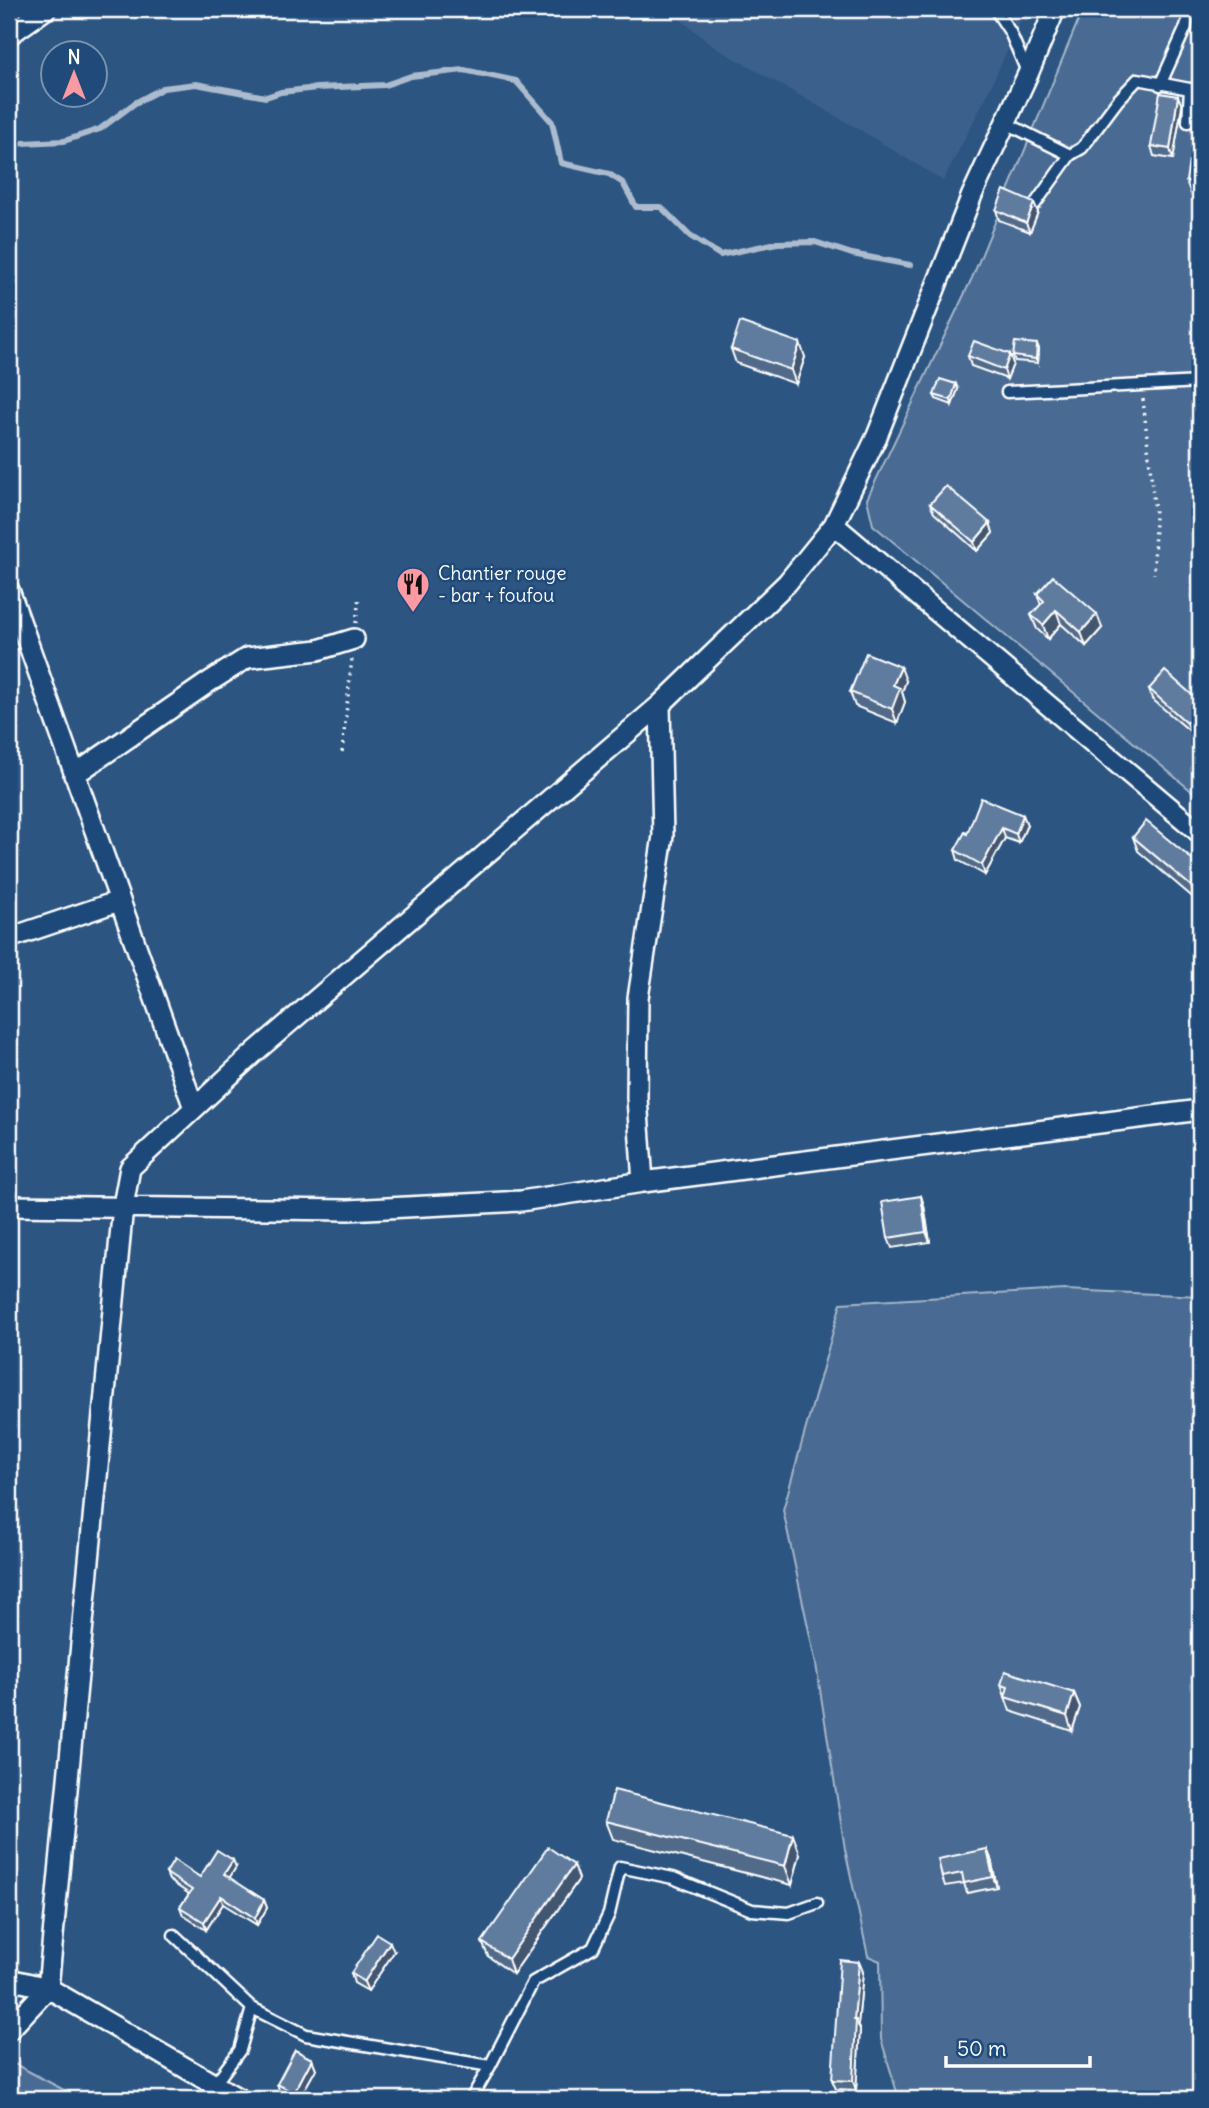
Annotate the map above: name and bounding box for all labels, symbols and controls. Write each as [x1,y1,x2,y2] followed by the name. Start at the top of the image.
[38,38,108,108] north arrow
[67,45,81,69] text: N
[438,561,566,607] place label: Chantier rouge - bar + foufou
[394,565,432,614] restaurant icon: Chantier rouge - bar + foufou
[946,2024,1090,2068] scale bar
[957,2035,1006,2062] text: 50 m

